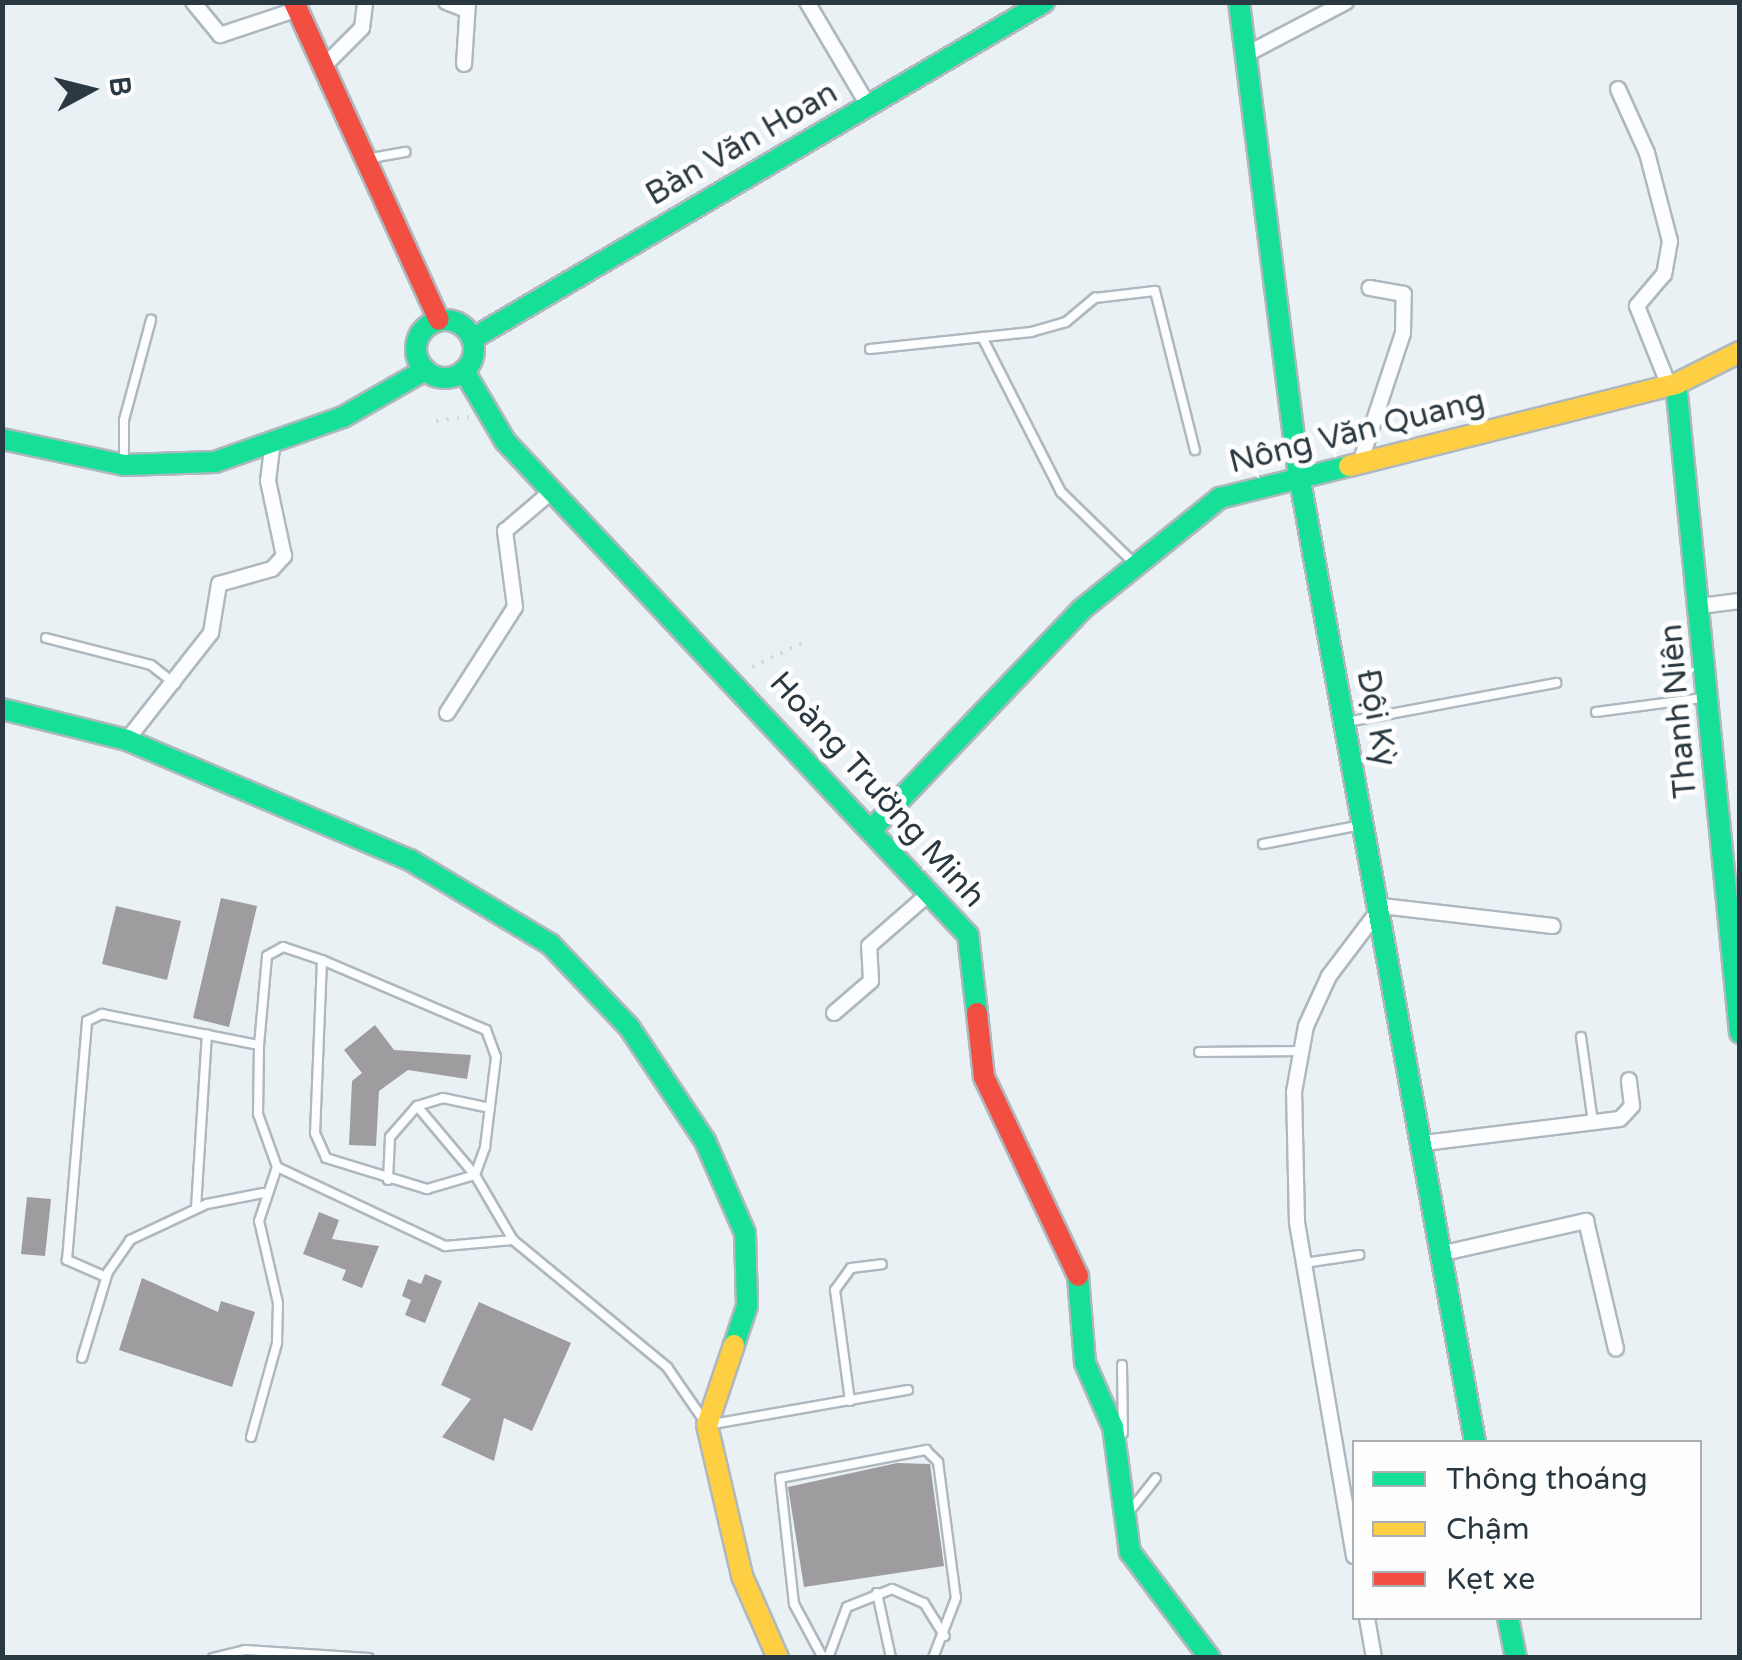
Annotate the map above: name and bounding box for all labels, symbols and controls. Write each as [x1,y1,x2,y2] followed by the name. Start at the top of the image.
[40,40,140,140] north arrow
[639,74,845,214] street label: Bàn Văn Hoan
[102,75,138,98] text: B
[1225,382,1489,482] street label: Nông Văn Quang
[1652,622,1706,800] street label: Thanh Niên
[761,664,993,916] street label: Hoàng Trường Minh
[1348,666,1404,770] street label: Đội Kỳ
[1352,1440,1702,1620] legend
[1446,1461,1648,1498] text: Thông thoáng
[1446,1511,1530,1548] text: Chậm
[1446,1561,1535,1598] text: Kẹt xe

